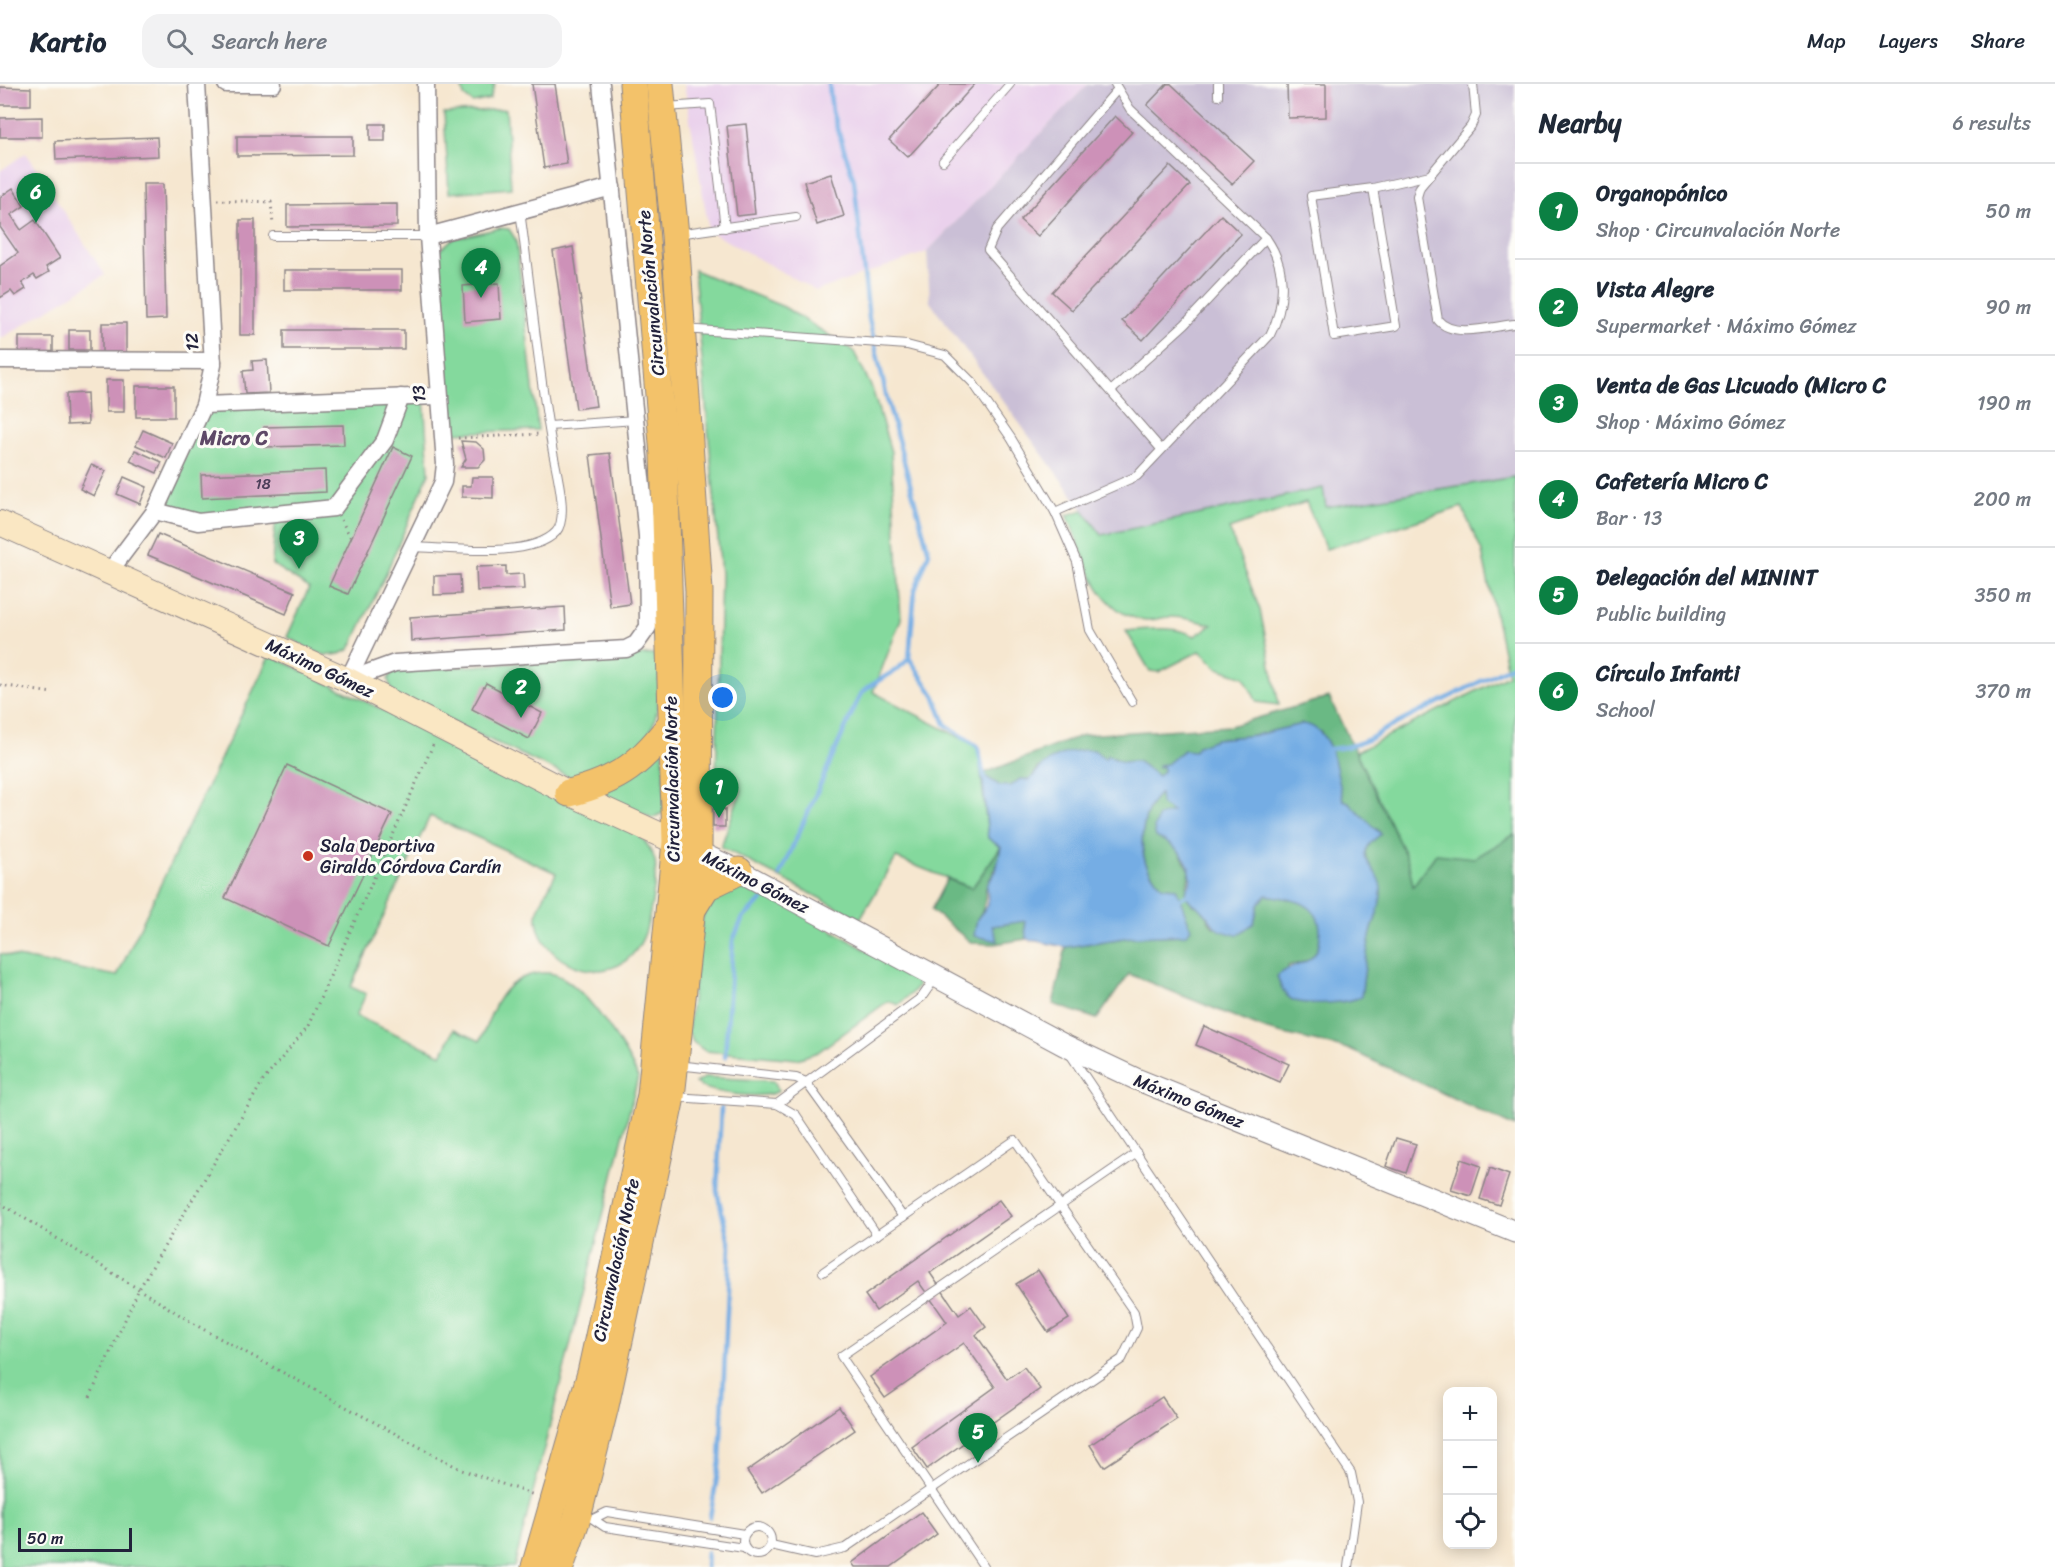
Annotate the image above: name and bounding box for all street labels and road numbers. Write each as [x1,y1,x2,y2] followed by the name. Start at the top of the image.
[628,209,674,377] street label: Circunvalación Norte
[176,332,208,352] street label: 12
[402,384,436,404] street label: 13
[260,629,380,707] street label: Máximo Gómez
[655,696,689,862] street label: Circunvalación Norte
[697,841,816,923] street label: Máximo Gómez
[1129,1064,1250,1138] street label: Máximo Gómez
[583,1175,649,1345] street label: Circunvalación Norte

